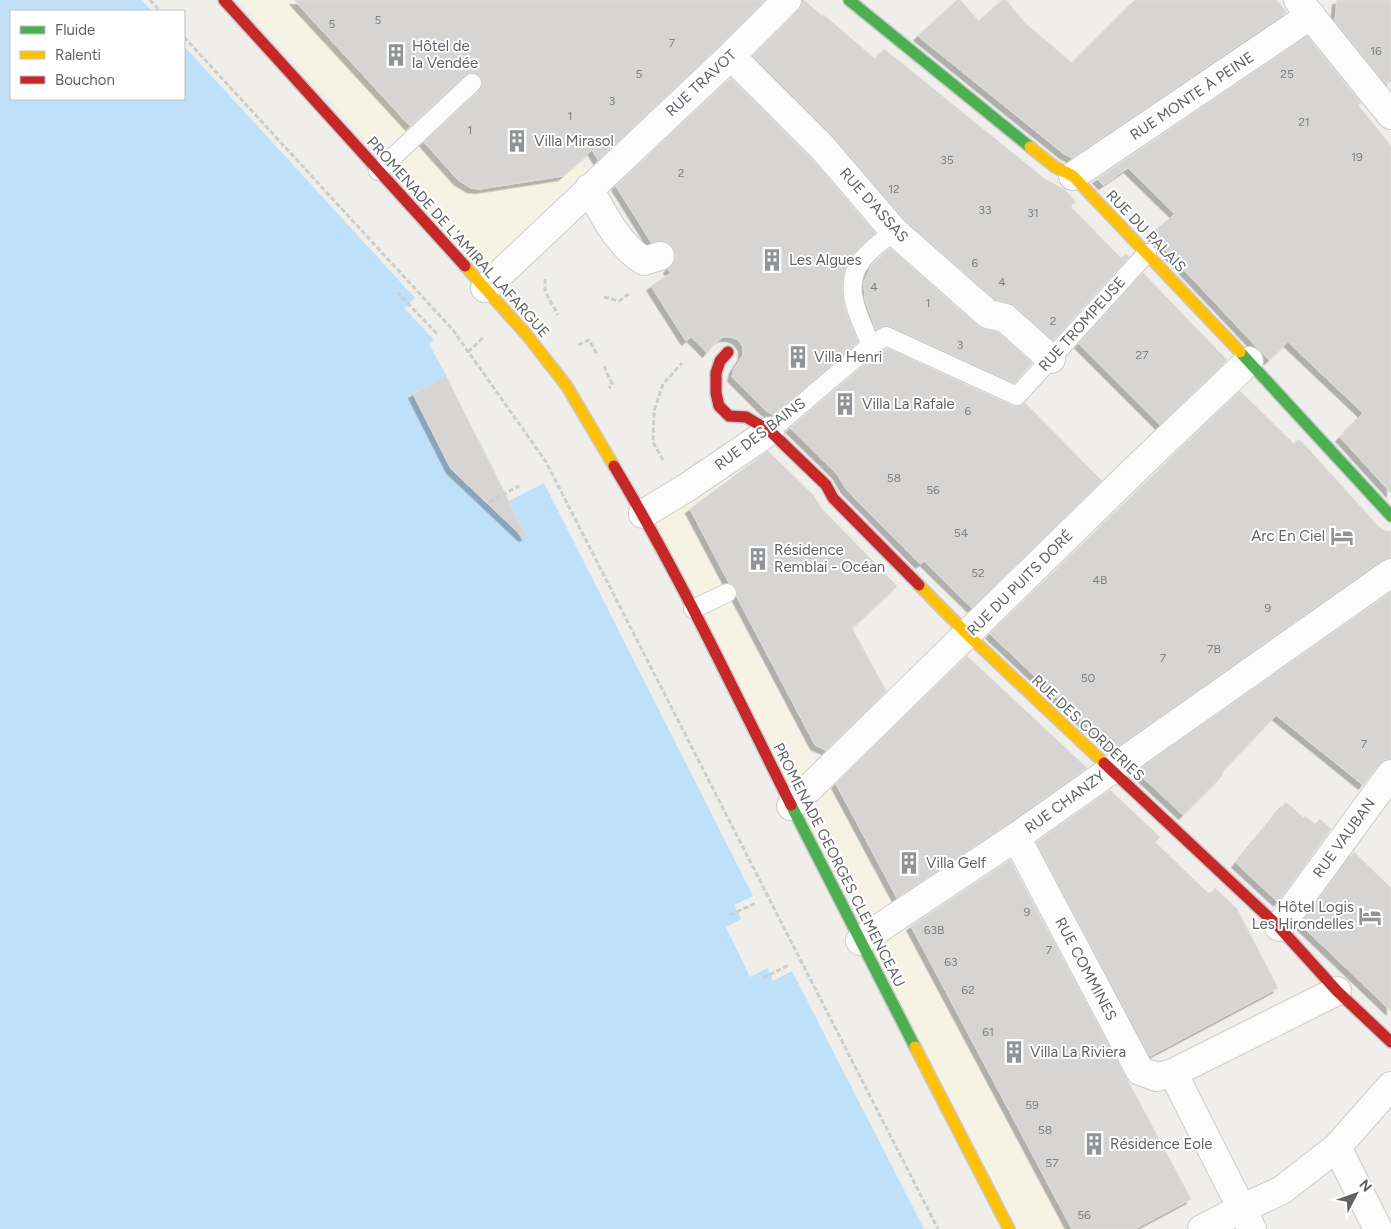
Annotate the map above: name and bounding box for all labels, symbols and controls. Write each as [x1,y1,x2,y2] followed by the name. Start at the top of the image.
[10,10,185,100] legend
[375,13,382,27] house number: 5
[329,17,336,31] house number: 5
[55,21,95,39] text: Fluide
[669,36,676,50] house number: 7
[412,37,478,72] place label: Hôtel de la Vendée
[383,42,409,68] building icon: Hôtel de la Vendée
[1370,44,1382,58] house number: 16
[662,45,741,120] street label: RUE TRAVOT
[55,46,101,64] text: Ralenti
[1127,48,1257,144] street label: RUE MONTE À PEINE
[636,67,643,81] house number: 5
[1280,67,1294,81] house number: 25
[55,71,115,89] text: Bouchon
[609,94,615,108] house number: 3
[568,109,572,123] house number: 1
[1298,115,1310,129] house number: 21
[468,123,472,137] house number: 1
[504,128,530,154] building icon: Villa Mirasol
[534,132,614,150] place label: Villa Mirasol
[363,133,553,341] street label: PROMENADE DE L'AMIRAL LAFARGUE
[1351,150,1363,164] house number: 19
[940,153,954,167] house number: 35
[836,164,912,246] street label: RUE D'ASSAS
[678,166,684,180] house number: 2
[888,182,900,196] house number: 12
[1102,186,1190,276] street label: RUE DU PALAIS
[978,203,992,217] house number: 33
[1027,206,1039,220] house number: 31
[759,247,785,273] building icon: Les Algues
[789,251,862,269] place label: Les Algues
[972,256,979,270] house number: 6
[1035,273,1129,375] street label: RUE TROMPEUSE
[998,275,1006,289] house number: 4
[870,280,878,294] house number: 4
[926,296,930,310] house number: 1
[1050,314,1056,328] house number: 2
[957,338,963,352] house number: 3
[785,344,811,370] building icon: Villa Henri
[814,348,882,366] place label: Villa Henri
[1135,348,1149,362] house number: 27
[832,391,858,417] building icon: Villa La Rafale
[711,394,809,474] street label: RUE DES BAINS
[862,395,955,413] place label: Villa La Rafale
[965,404,972,418] house number: 6
[887,471,901,485] house number: 58
[926,483,940,497] house number: 56
[1329,523,1355,549] hotel icon: Arc En Ciel
[954,526,969,540] house number: 54
[963,526,1077,640] street label: RUE DU PUITS DORÉ
[1251,527,1325,545] place label: Arc En Ciel
[774,541,885,576] place label: Résidence Remblai - Océan
[745,546,771,572] building icon: Résidence Remblai - Océan
[971,566,985,580] house number: 52
[1093,573,1107,587] house number: 4B
[1265,601,1272,615] house number: 9
[1207,642,1221,656] house number: 7B
[1160,651,1167,665] house number: 7
[1028,671,1148,785] street label: RUE DES CORDERIES
[1081,671,1096,685] house number: 50
[1361,737,1368,751] house number: 7
[769,740,909,990] street label: PROMENADE GEORGES CLEMENCEAU
[1021,767,1109,837] street label: RUE CHANZY
[1309,795,1379,881] street label: RUE VAUBAN
[896,850,922,876] building icon: Villa Gelf
[926,854,987,872] place label: Villa Gelf
[1252,898,1354,933] place label: Hôtel Logis Les Hirondelles
[1357,903,1383,929] hotel icon: Hôtel Logis Les Hirondelles
[1024,905,1031,919] house number: 9
[1051,914,1121,1024] street label: RUE COMMINES
[924,923,944,937] house number: 63B
[1046,943,1053,957] house number: 7
[944,955,958,969] house number: 63
[961,983,975,997] house number: 62
[982,1025,994,1039] house number: 61
[1001,1039,1027,1065] building icon: Villa La Riviera
[1030,1043,1126,1061] place label: Villa La Riviera
[1025,1098,1039,1112] house number: 59
[1038,1123,1052,1137] house number: 58
[1081,1131,1107,1157] building icon: Résidence Eole
[1110,1135,1213,1153] place label: Résidence Eole
[1045,1156,1059,1170] house number: 57
[1331,1169,1381,1219] north arrow
[1355,1176,1375,1195] text: N
[1077,1208,1091,1222] house number: 56

